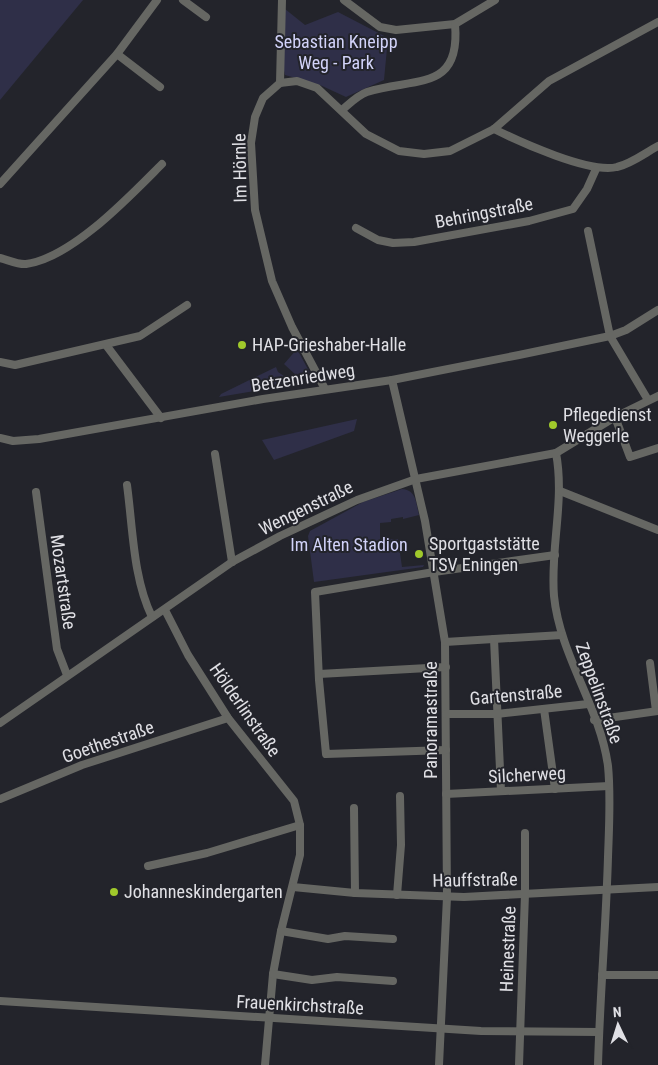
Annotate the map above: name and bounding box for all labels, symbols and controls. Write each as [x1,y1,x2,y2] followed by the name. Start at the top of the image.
[274,31,398,73] park label: Sebastian Kneipp Weg - Park
[228,133,251,203] street label: Im Hörnle
[433,193,535,232] street label: Behringstraße
[252,334,406,355] place label: HAP-Grieshaber-Halle
[236,339,248,351] marker: HAP-Grieshaber-Halle
[250,359,356,396] street label: Betzenriedweg
[563,404,652,446] place label: Pflegedienst Weggerle
[547,419,559,431] marker: Pflegedienst Weggerle
[255,476,356,539] street label: Wengenstraße
[46,533,81,631] street label: Mozartstraße
[429,533,540,575] place label: Sportgaststätte TSV Eningen
[290,534,408,555] park label: Im Alten Stadion
[413,548,425,560] marker: Sportgaststätte TSV Eningen
[571,639,627,746] street label: Zeppelinstraße
[205,659,285,761] street label: Hölderlinstraße
[420,661,441,779] street label: Panoramastraße
[469,680,563,709] street label: Gartenstraße
[59,716,156,767] street label: Goethestraße
[488,762,566,787] street label: Silcherweg
[432,868,518,891] street label: Hauffstraße
[124,881,283,902] place label: Johanneskindergarten
[108,886,120,898] marker: Johanneskindergarten
[496,906,519,992] street label: Heinestraße
[236,991,364,1018] street label: Frauenkirchstraße
[593,1000,643,1050] north arrow
[612,1004,622,1020] text: N

